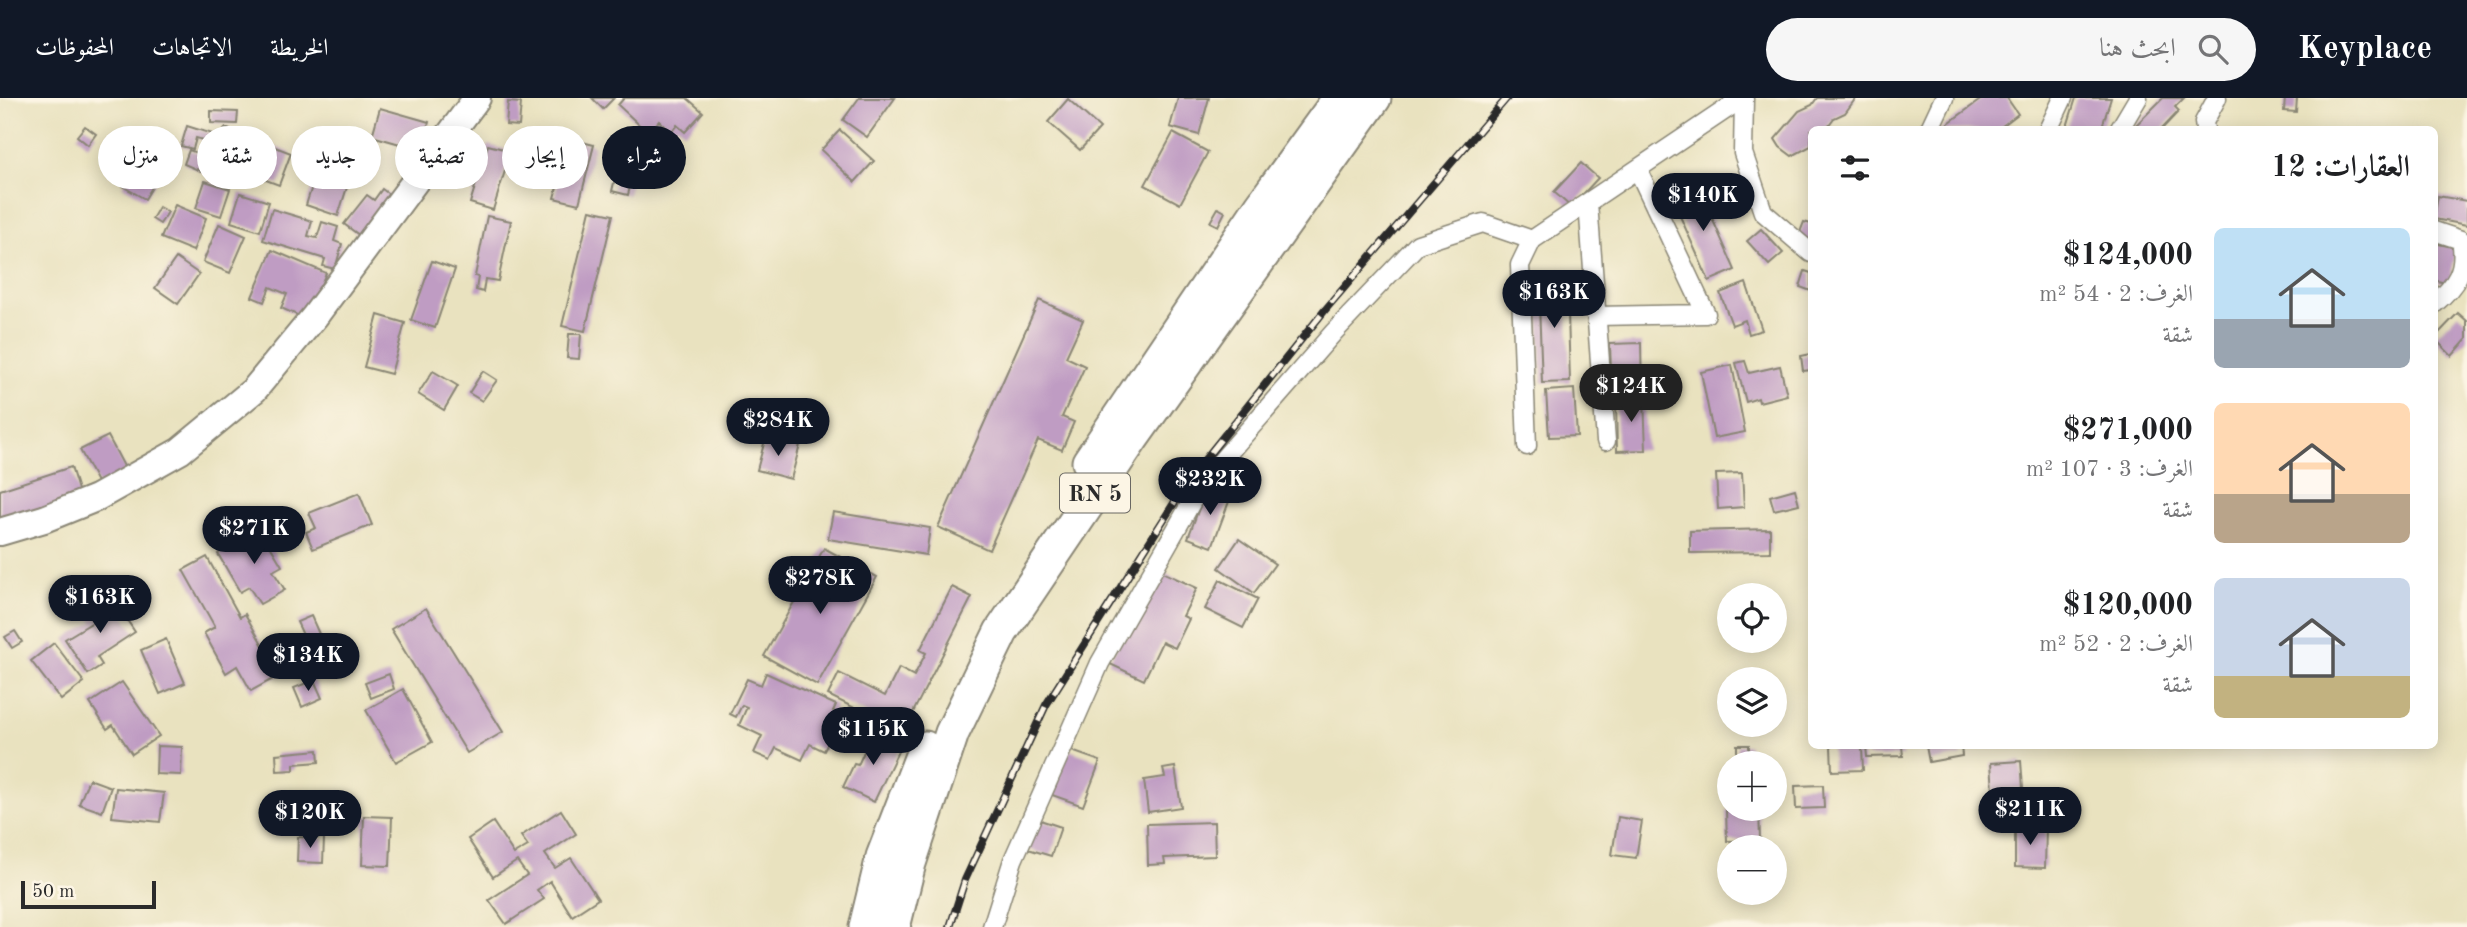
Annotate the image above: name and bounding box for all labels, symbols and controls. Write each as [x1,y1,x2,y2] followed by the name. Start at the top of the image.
[1766,18,2256,81] search box
[2194,30,2232,68] icon: search
[2298,33,2432,66] text: Keyplace
[2099,36,2176,62] text: ابحث هنا
[35,37,114,61] text: المحفوظات
[152,37,232,61] text: الاتجاهات
[270,37,329,61] text: الخريطة
[98,126,183,189] chip: منزل
[197,126,277,189] chip: شقة
[291,126,381,189] chip: جديد
[395,126,488,189] chip: تصفية
[502,126,588,189] chip: إيجار
[602,126,686,189] chip: شراء
[1836,149,1874,187] icon: filters
[2271,153,2410,183] text: العقارات: 12
[1654,174,1752,233] pin: $140K
[1667,184,1739,207] text: $140K
[2063,241,2193,271] text: $124,000
[2270,256,2354,340] icon: home
[1505,271,1603,330] pin: $163K
[1518,281,1590,304] text: $163K
[2039,283,2193,306] text: الغرف: 2 · 54 m²
[2163,324,2193,347] text: شقة
[1582,364,1680,424] pin: $124K
[1595,375,1667,398] text: $124K
[729,398,827,458] pin: $284K
[742,409,814,432] text: $284K
[2063,416,2193,446] text: $271,000
[2270,431,2354,515] icon: home
[1161,458,1259,517] pin: $232K
[2026,458,2193,481] text: الغرف: 3 · 107 m²
[1174,468,1246,491] text: $232K
[1060,474,1130,512] road number: RN 5
[2163,499,2193,522] text: شقة
[205,506,303,566] pin: $271K
[218,517,290,540] text: $271K
[771,556,869,616] pin: $278K
[784,567,856,590] text: $278K
[51,575,149,635] pin: $163K
[1717,583,1787,905] map controls
[1717,583,1787,653] button: locate
[64,586,136,609] text: $163K
[2063,591,2193,621] text: $120,000
[2270,606,2354,690] icon: home
[2039,633,2193,656] text: الغرف: 2 · 52 m²
[259,634,357,693] pin: $134K
[272,644,344,667] text: $134K
[1717,667,1787,737] button: layers
[2163,674,2193,697] text: شقة
[824,708,922,767] pin: $115K
[837,718,909,741] text: $115K
[1717,751,1787,821] button: +
[1981,788,2079,847] pin: $211K
[261,790,359,850] pin: $120K
[1994,798,2066,821] text: $211K
[274,801,346,824] text: $120K
[1717,835,1787,905] button: −
[21,878,156,910] scale bar
[32,883,74,902] text: 50 m

